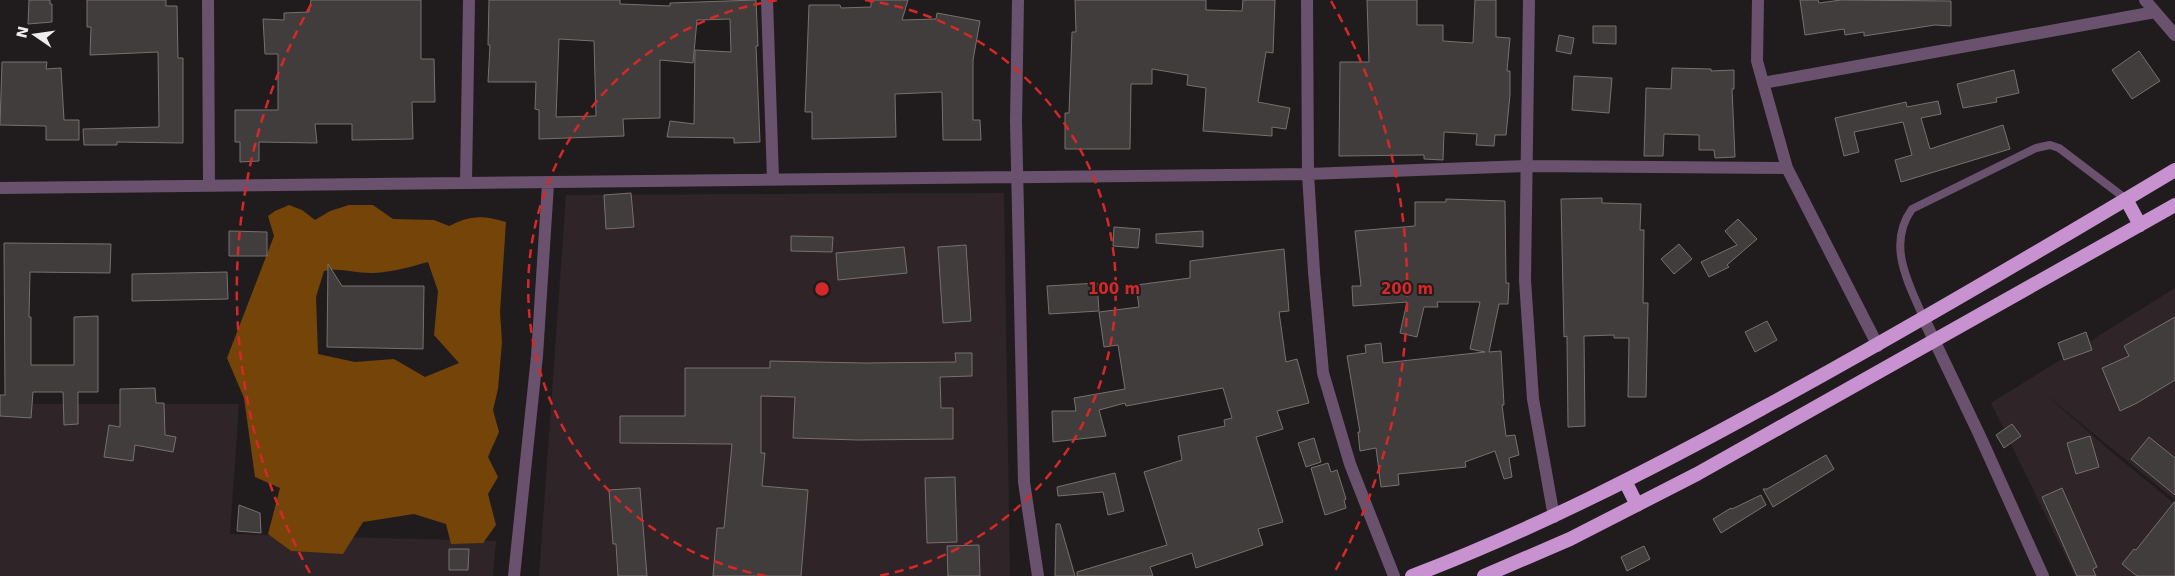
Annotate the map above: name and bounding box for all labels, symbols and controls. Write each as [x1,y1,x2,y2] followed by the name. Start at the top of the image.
[10,10,60,60] north arrow
[13,25,31,40] text: N
[813,280,831,298] centre of rings
[1088,280,1140,298] text: 100 m
[1381,280,1433,298] text: 200 m

